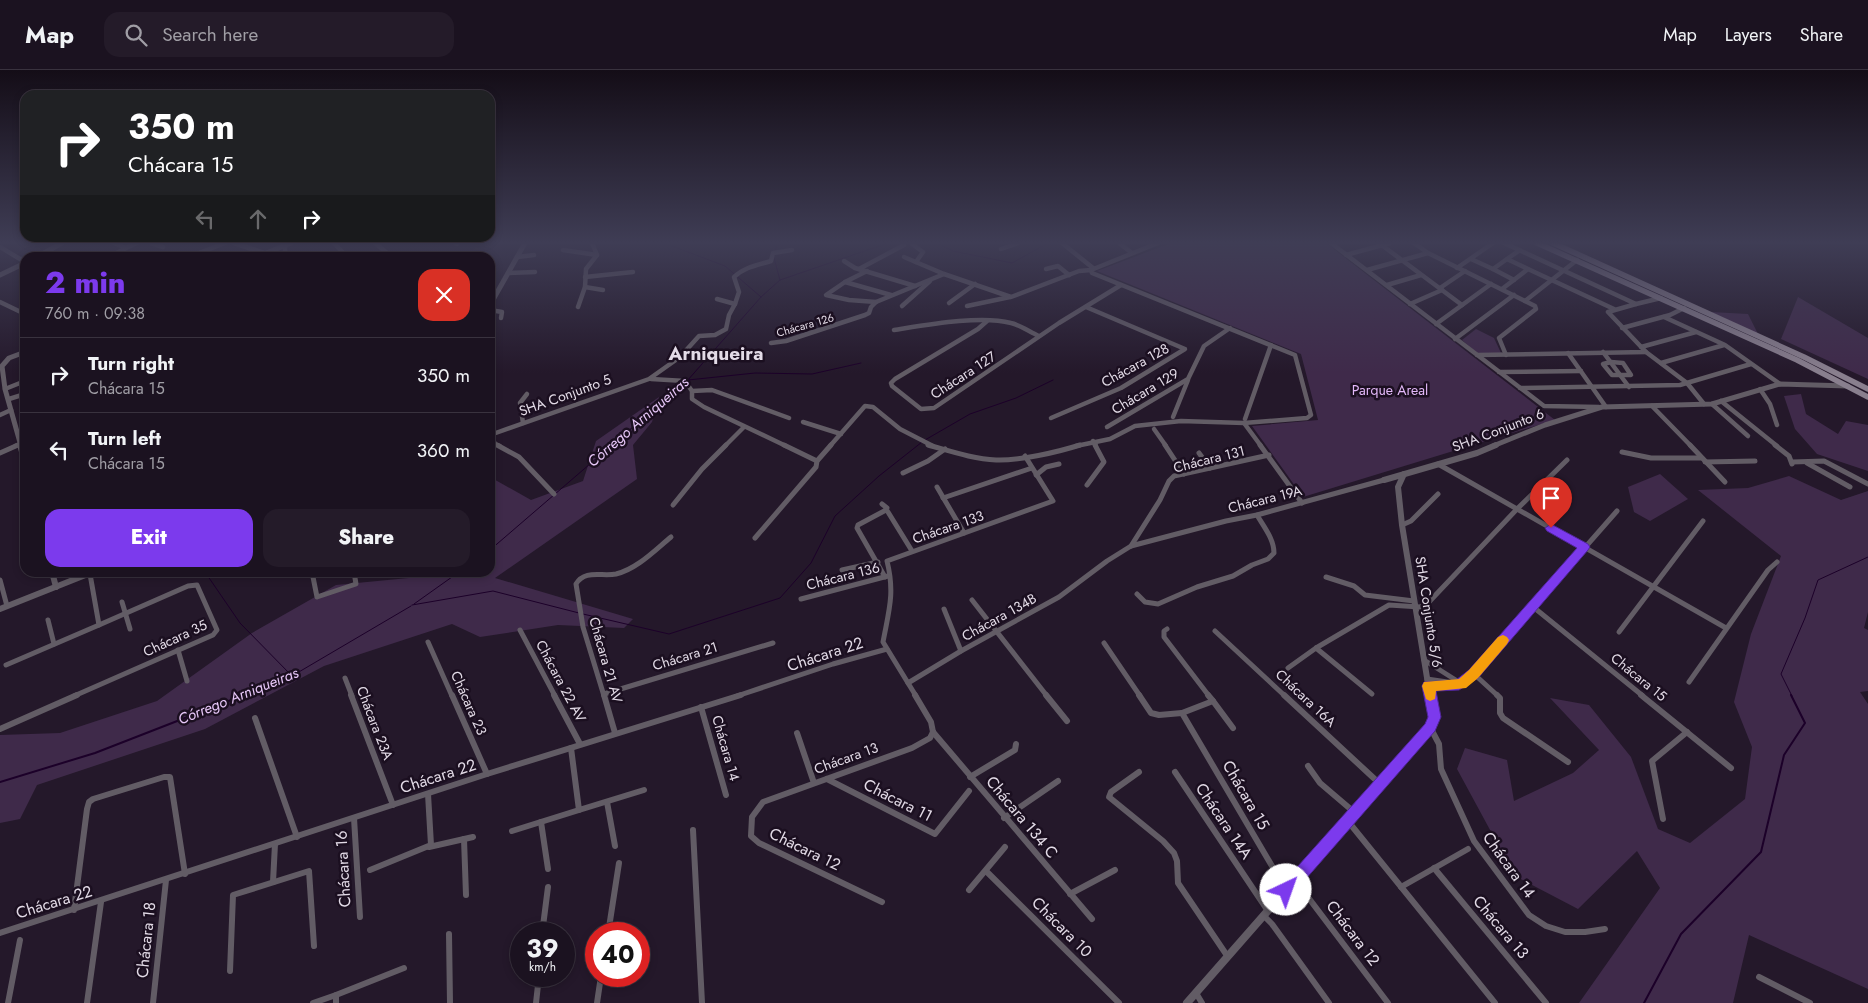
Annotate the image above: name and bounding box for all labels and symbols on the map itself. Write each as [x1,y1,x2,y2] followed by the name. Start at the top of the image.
[774,309,836,341] street label: Chácara 126
[1097,338,1173,392] street label: Chácara 128
[668,340,763,367] district label: Arniqueira
[926,346,1000,404] street label: Chácara 127
[1108,363,1182,419] street label: Chácara 129
[516,369,614,421] street label: SHA Conjunto 5
[582,372,694,472] water label: Córrego Arniqueiras
[1352,380,1428,400] park label: Parque Areal
[1449,403,1547,457] street label: SHA Conjunto 6
[1171,440,1247,478] street label: Chácara 131
[1530,477,1572,528] pin
[1226,480,1305,518] street label: Chácara 19A
[910,505,987,549] street label: Chácara 133
[1410,555,1448,669] street label: SHA Conjunto 5/6
[804,557,882,595] street label: Chácara 136
[958,588,1040,646] street label: Chácara 134B
[140,614,210,662] street label: Chácara 35
[584,615,628,706] street label: Chácara 21 AV
[784,631,866,677] street label: Chácara 22
[531,637,591,726] street label: Chácara 22 AV
[650,637,720,675] street label: Chácara 21
[1607,648,1671,706] street label: Chácara 15
[174,662,302,730] water label: Córrego Arniqueiras
[1271,665,1341,732] street label: Chácara 16A
[446,668,492,739] street label: Chácara 23
[352,683,398,763] street label: Chácara 23A
[707,713,745,783] street label: Chácara 14
[811,737,881,779] street label: Chácara 13
[397,753,479,799] street label: Chácara 22
[1217,756,1275,834] street label: Chácara 15
[981,771,1063,863] street label: Chácara 134 C
[859,773,937,827] street label: Chácara 11
[1190,778,1258,864] street label: Chácara 14A
[765,822,845,876] street label: Chácara 12
[1477,827,1541,903] street label: Chácara 14
[330,830,356,908] street label: Chácara 16
[1259,863,1311,915] position arrow
[13,880,95,924] street label: Chácara 22
[1468,890,1535,964] street label: Chácara 13
[1027,892,1097,962] street label: Chácara 10
[1321,895,1385,971] street label: Chácara 12
[131,901,161,979] street label: Chácara 18
[585,922,650,987] speed limit sign: 40

